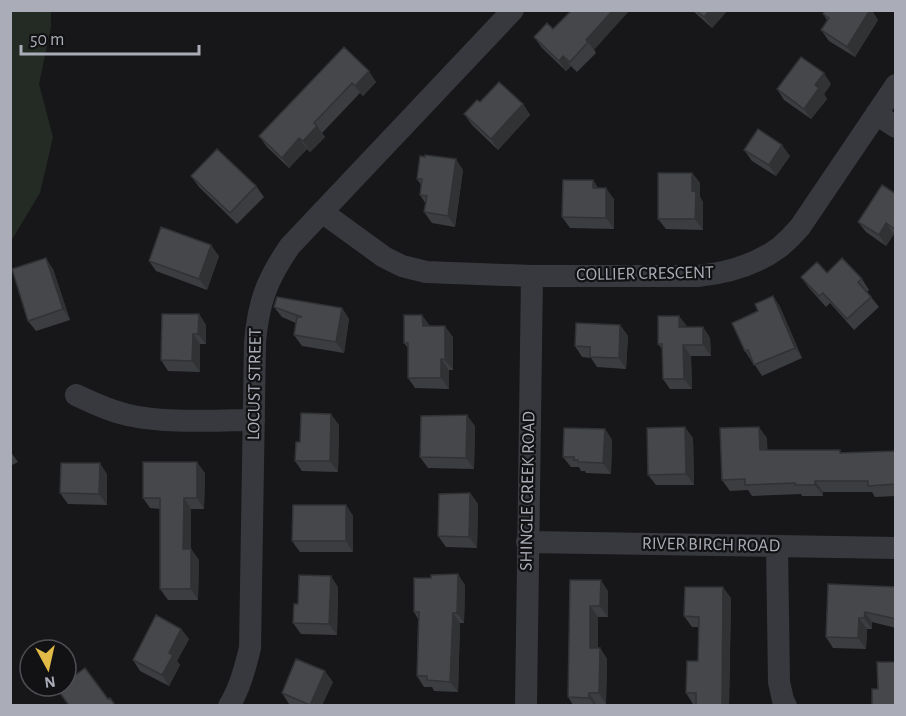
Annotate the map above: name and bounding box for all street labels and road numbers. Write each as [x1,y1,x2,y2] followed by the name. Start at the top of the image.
[576,264,714,284] street label: COLLIER CRESCENT
[245,328,265,440] street label: LOCUST STREET
[518,411,538,571] street label: SHINGLE CREEK ROAD
[642,535,780,555] street label: RIVER BIRCH ROAD

